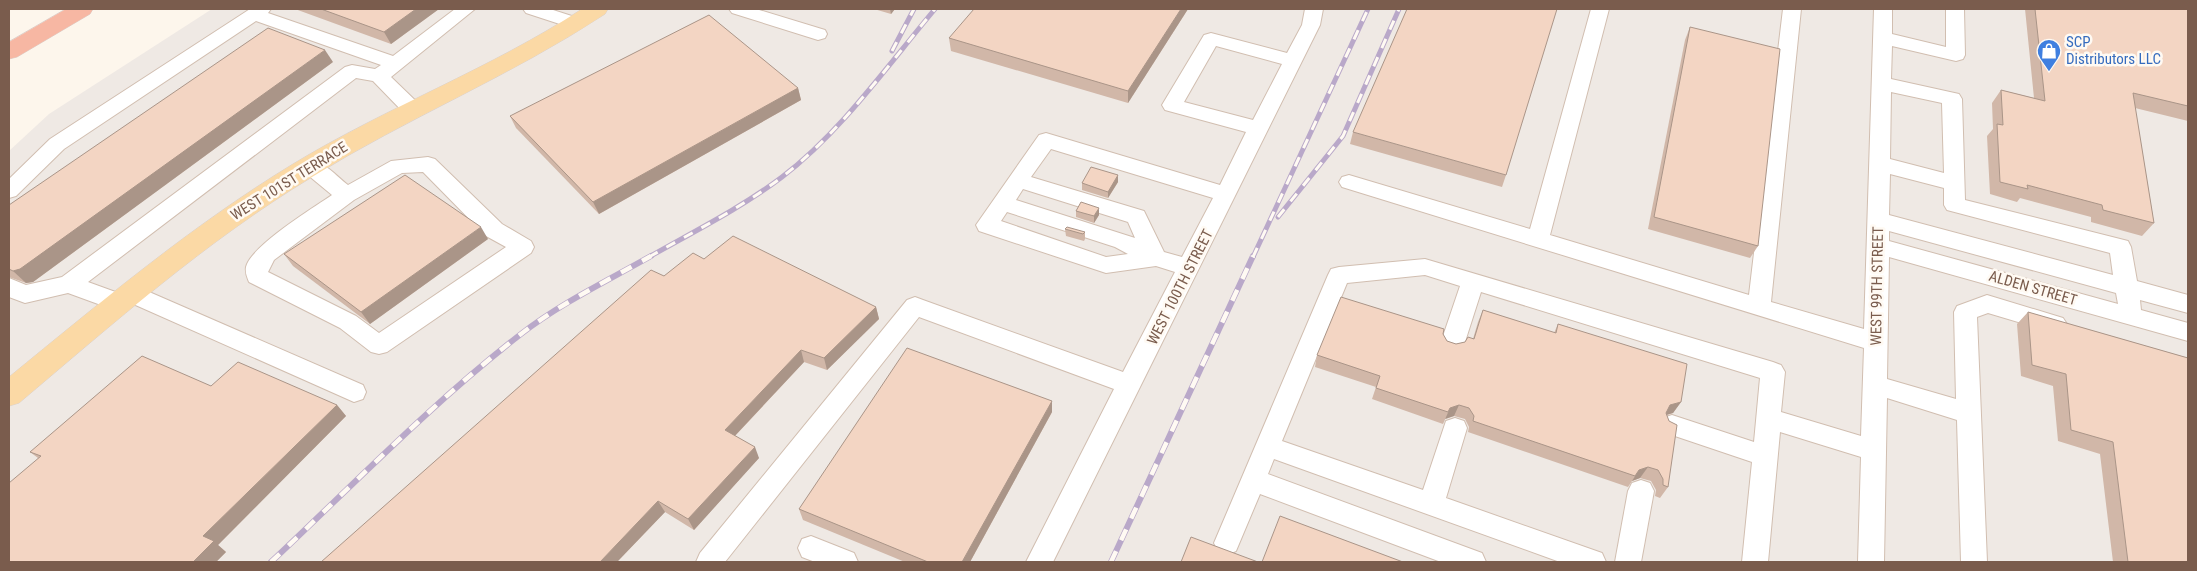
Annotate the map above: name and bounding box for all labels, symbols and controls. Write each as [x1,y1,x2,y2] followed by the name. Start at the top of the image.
[2066,33,2161,68] place label: SCP Distributors LLC
[2036,38,2062,72] shop icon: SCP Distributors LLC
[227,138,351,224] street label: WEST 101ST TERRACE
[1143,226,1217,348] street label: WEST 100TH STREET
[1867,226,1887,346] street label: WEST 99TH STREET
[1987,267,2079,309] street label: ALDEN STREET

